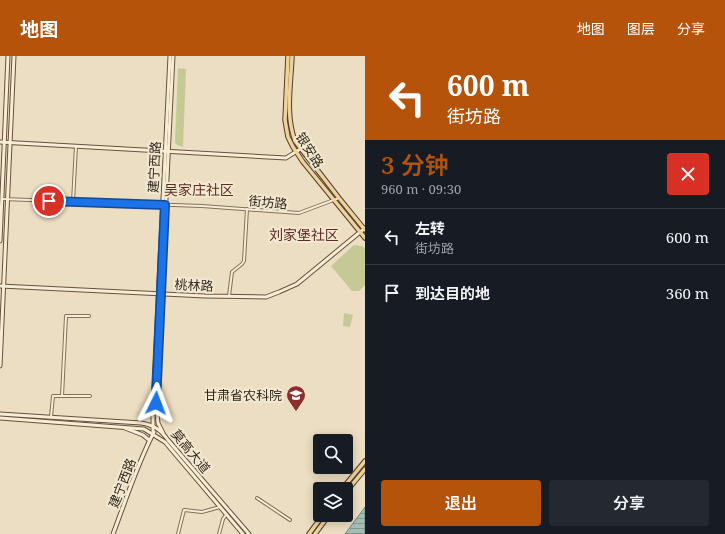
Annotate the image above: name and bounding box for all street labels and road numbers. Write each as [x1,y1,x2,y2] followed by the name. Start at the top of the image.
[292,129,328,171] street label: 银安路
[144,141,164,193] street label: 建宁西路
[248,191,288,213] street label: 街坊路
[174,275,214,295] street label: 桃林路
[167,425,215,477] street label: 莫高大道
[104,455,140,511] street label: 建宁西路

